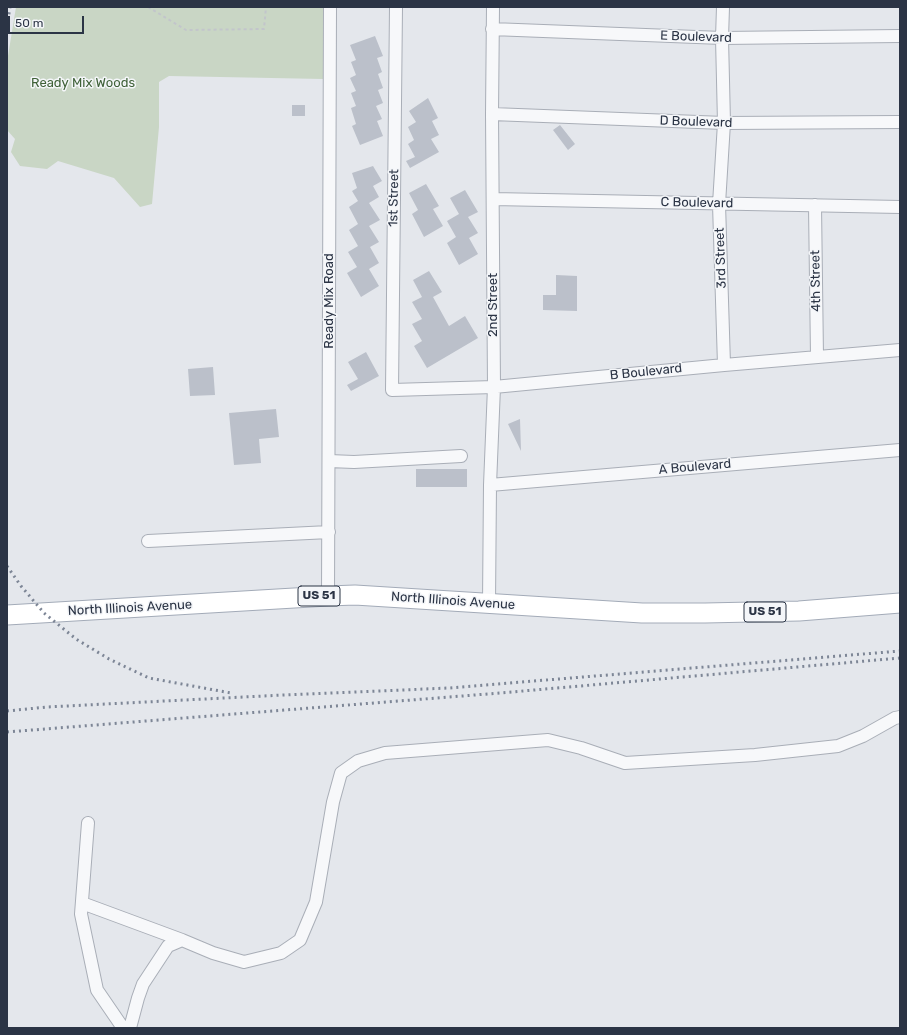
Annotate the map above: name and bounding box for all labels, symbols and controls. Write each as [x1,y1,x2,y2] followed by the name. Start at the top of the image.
[10,8,86,34] scale bar
[15,16,43,30] text: 50 m
[660,28,732,46] street label: E Boulevard
[31,75,135,91] park label: Ready Mix Woods
[659,113,733,131] street label: D Boulevard
[386,169,402,227] street label: 1st Street
[661,195,733,211] street label: C Boulevard
[712,227,730,289] street label: 3rd Street
[808,250,824,312] street label: 4th Street
[321,253,337,349] street label: Ready Mix Road
[485,273,501,337] street label: 2nd Street
[609,360,683,384] street label: B Boulevard
[658,456,732,478] street label: A Boulevard
[298,586,340,606] road number: US 51
[390,589,516,613] street label: North Illinois Avenue
[67,597,193,619] street label: North Illinois Avenue
[744,602,786,622] road number: US 51

